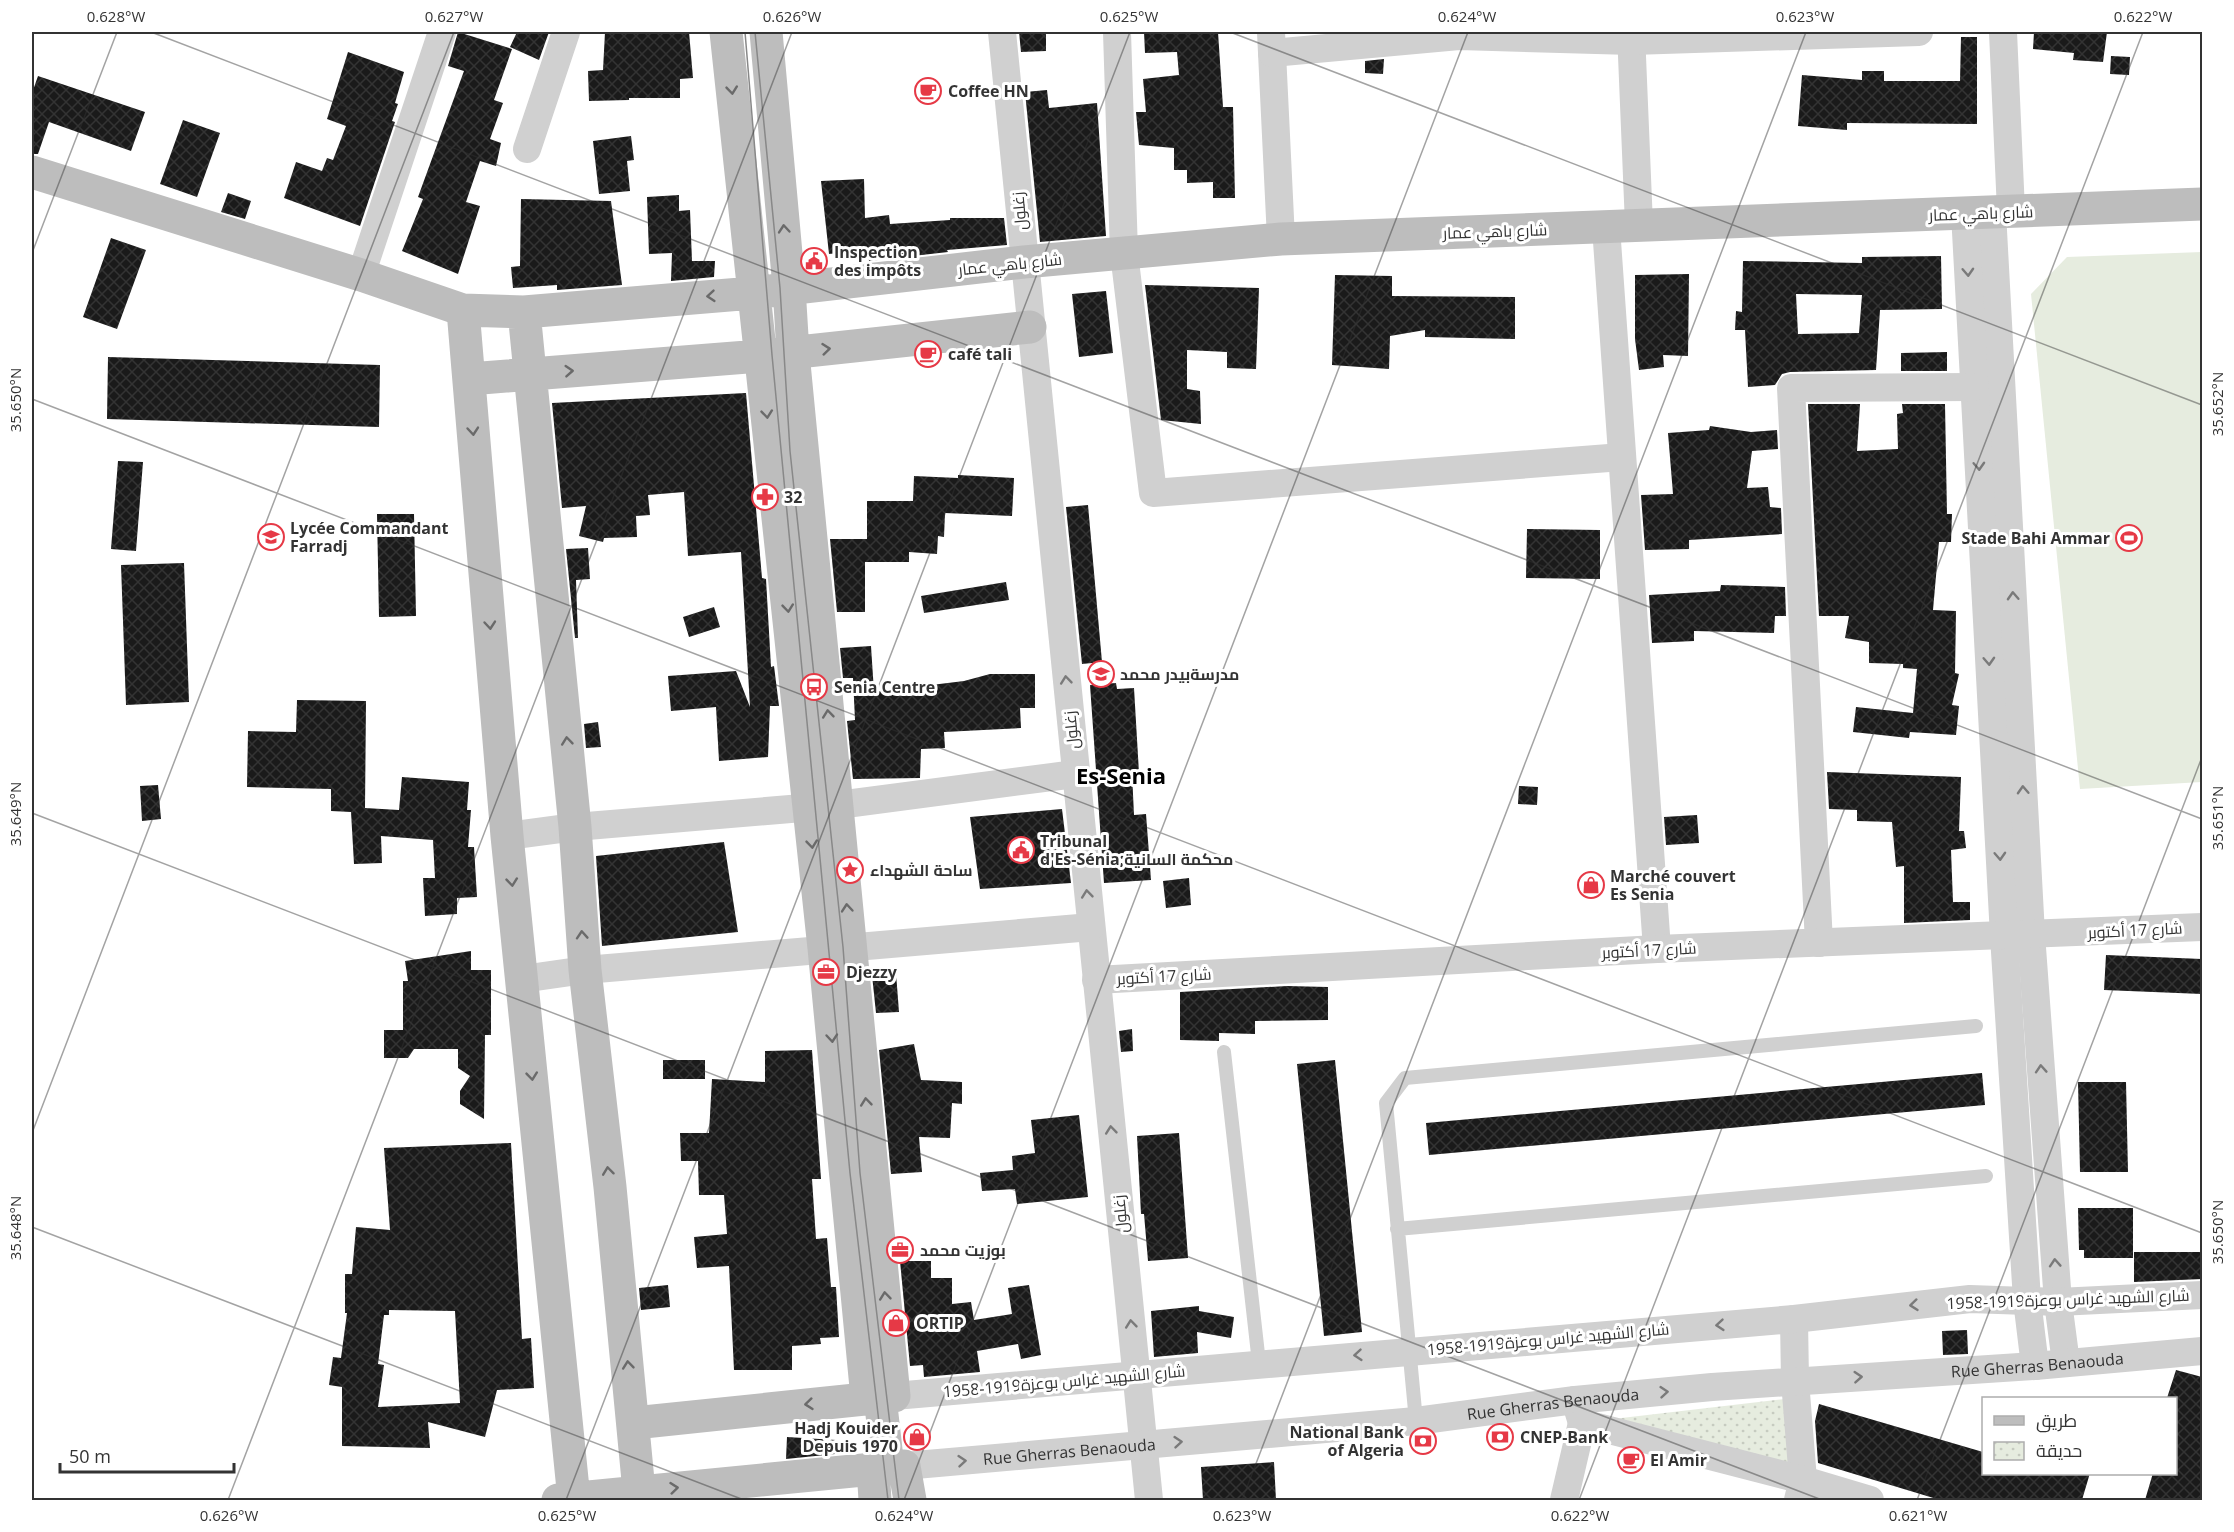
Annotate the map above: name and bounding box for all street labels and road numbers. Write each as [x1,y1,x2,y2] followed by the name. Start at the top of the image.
[1006,191,1032,231] street label: زغلول
[1927,200,2034,229] street label: شارع باهي عمار
[1441,218,1548,247] street label: شارع باهي عمار
[956,248,1063,283] street label: شارع باهي عمار
[1058,710,1084,750] street label: زغلول
[2086,917,2183,945] street label: شارع 17 أكتوبر
[1600,937,1697,965] street label: شارع 17 أكتوبر
[1115,963,1212,991] street label: شارع 17 أكتوبر
[1107,1194,1133,1234] street label: زغلول
[1946,1284,2190,1315] street label: شارع الشهيد غراس بوعزة1919-1958
[1426,1317,1670,1362] street label: شارع الشهيد غراس بوعزة1919-1958
[1950,1347,2125,1382] street label: Rue Gherras Benaouda
[942,1359,1186,1404] street label: شارع الشهيد غراس بوعزة1919-1958
[1466,1383,1640,1425] street label: Rue Gherras Benaouda
[982,1433,1157,1470] street label: Rue Gherras Benaouda

